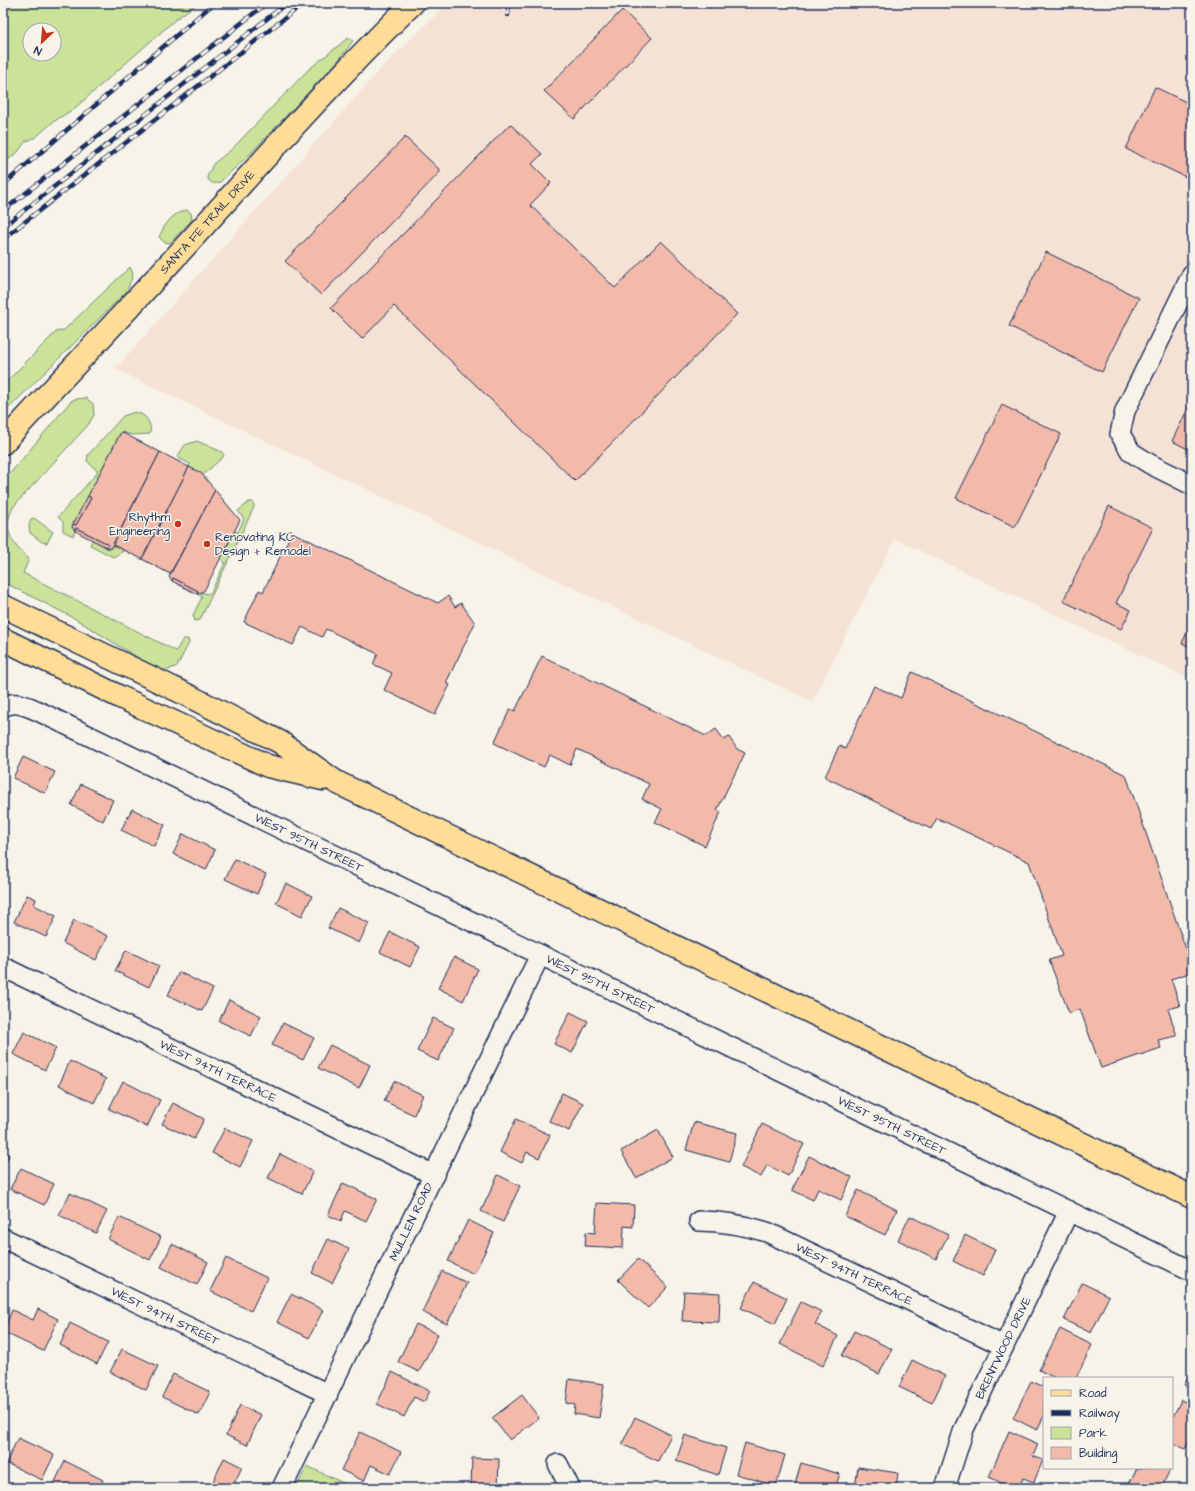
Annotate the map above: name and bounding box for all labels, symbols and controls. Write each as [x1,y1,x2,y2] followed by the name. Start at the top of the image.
[22,22,62,62] north arrow
[31,42,44,59] text: N
[156,167,259,278] street label: SANTA FE TRAIL DRIVE
[109,509,171,541] place label: Rhythm Engineering
[173,519,183,529] marker: Rhythm Engineering
[215,529,311,561] place label: Renovating KC Design + Remodel
[202,539,212,549] marker: Renovating KC Design + Remodel
[252,809,366,877] street label: WEST 95TH STREET
[543,951,658,1018] street label: WEST 95TH STREET
[157,1036,279,1107] street label: WEST 94TH TERRACE
[835,1092,949,1160] street label: WEST 95TH STREET
[385,1180,438,1264] street label: MULLEN ROAD
[793,1239,915,1310] street label: WEST 94TH TERRACE
[108,1283,223,1350] street label: WEST 94TH STREET
[972,1294,1035,1402] street label: BRENTWOOD DRIVE
[1043,1377,1173,1469] legend
[1079,1385,1107,1402] text: Road
[1079,1405,1120,1423] text: Railway
[1079,1425,1107,1442] text: Park
[1079,1445,1117,1463] text: Building

